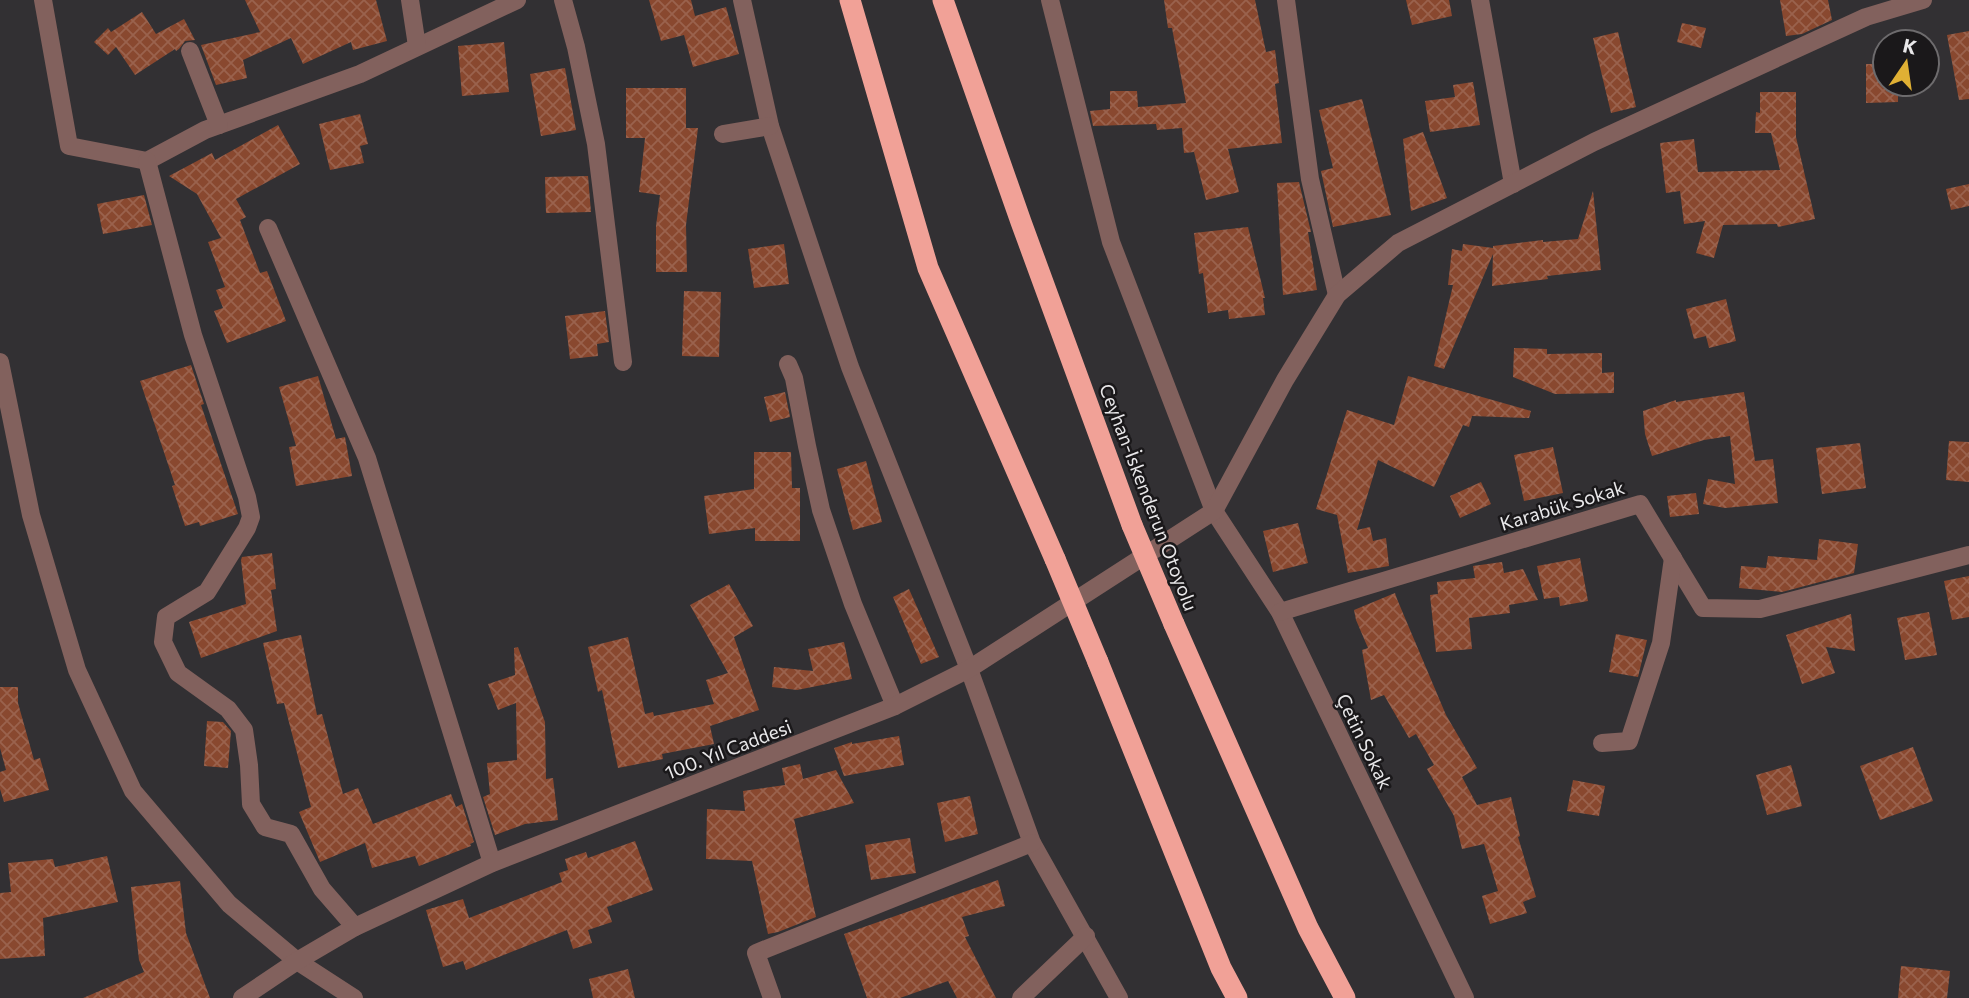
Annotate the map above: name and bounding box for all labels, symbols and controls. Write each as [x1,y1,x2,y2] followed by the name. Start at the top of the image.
[1871,28,1941,98] north arrow
[1901,33,1919,59] text: K
[1095,380,1203,614] street label: Ceyhan-İskenderun Otoyolu
[1497,475,1627,535] street label: Karabük Sokak
[1332,690,1398,792] street label: Çetin Sokak
[661,714,795,784] street label: 100. Yıl Caddesi

